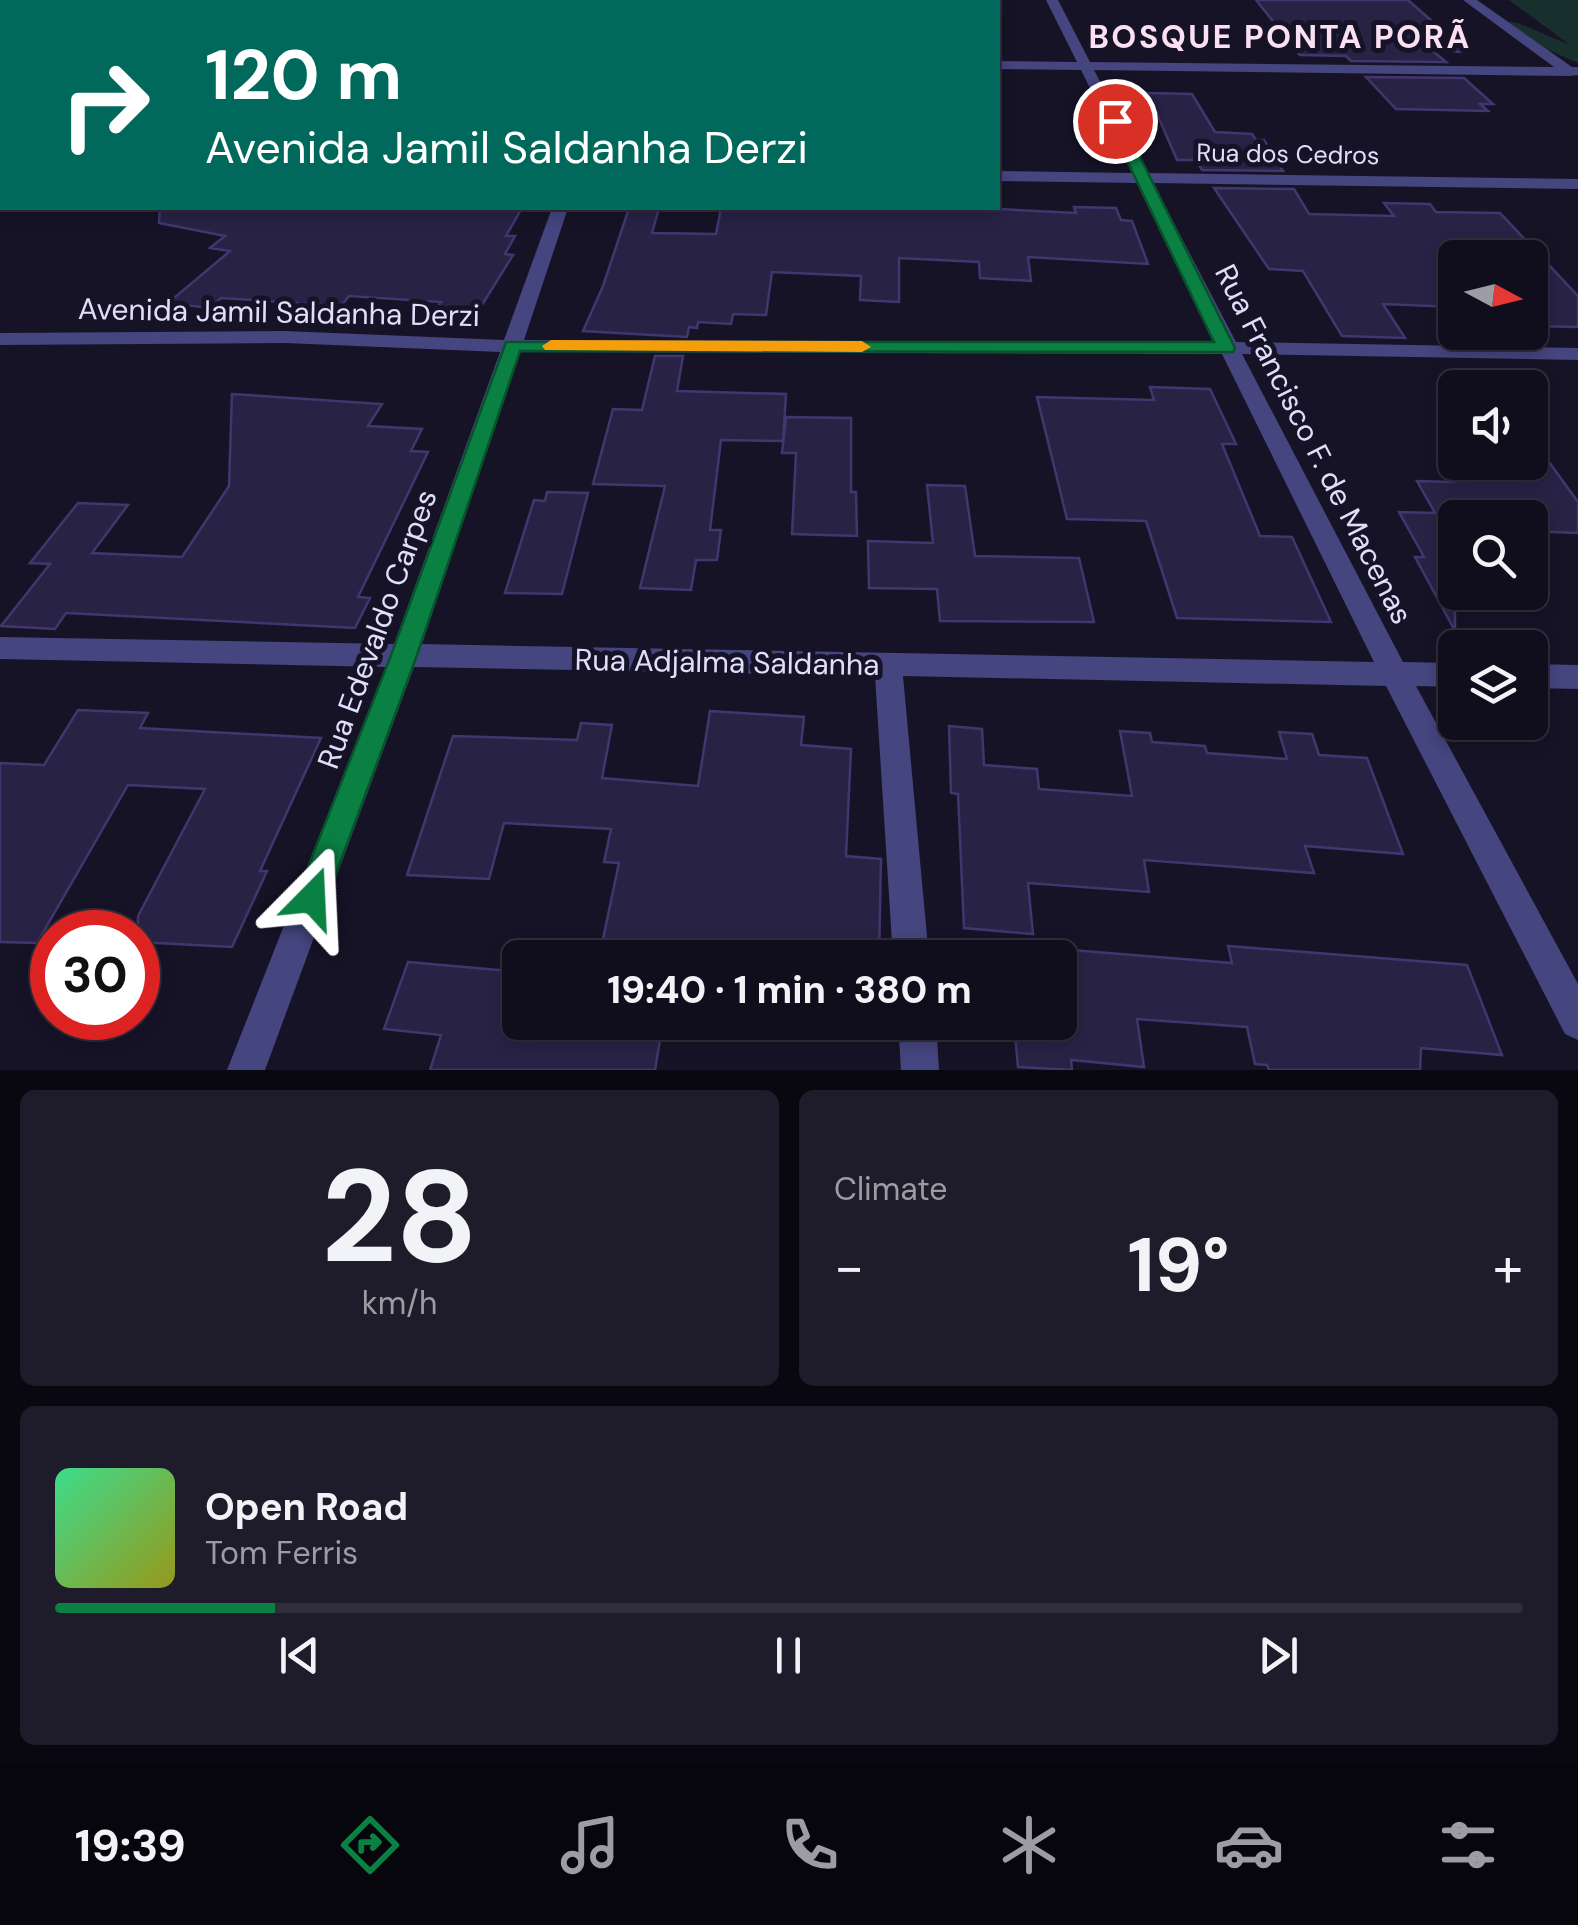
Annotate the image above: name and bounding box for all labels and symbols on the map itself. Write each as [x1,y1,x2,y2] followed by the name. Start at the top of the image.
[1088,16,1472,58] district label: BOSQUE PONTA PORÃ
[1073,79,1158,164] pin
[1196,136,1380,172] street label: Rua dos Cedros
[1438,240,1548,350] north arrow
[1206,258,1422,630] street label: Rua Francisco F. de Macenas
[78,289,480,335] street label: Avenida Jamil Saldanha Derzi
[308,484,446,774] street label: Rua Edevaldo Carpes
[574,640,880,684] street label: Rua Adjalma Saldanha
[260,846,364,950] position arrow
[30,910,160,1040] speed limit sign: 30

